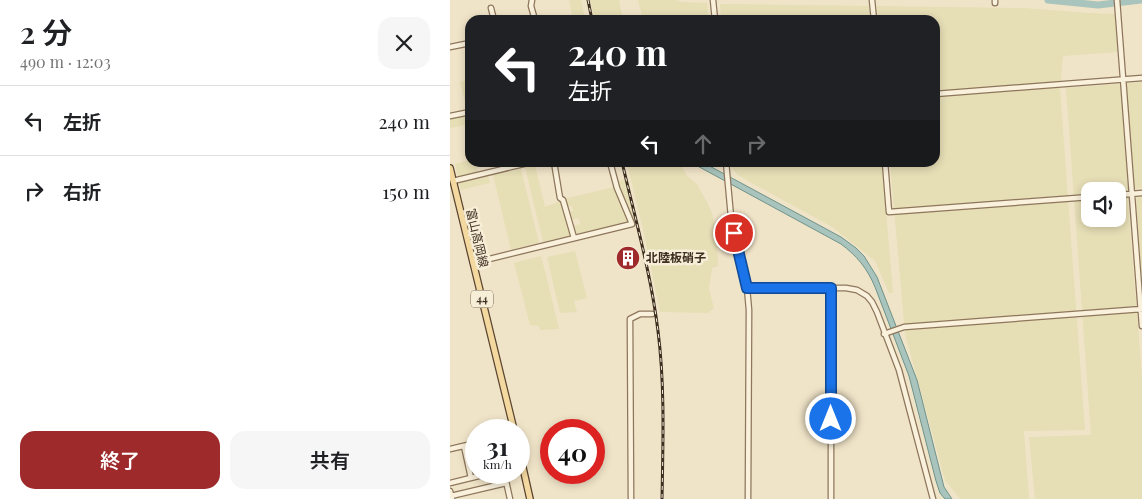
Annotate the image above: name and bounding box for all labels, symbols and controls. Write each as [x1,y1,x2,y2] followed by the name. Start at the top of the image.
[20,12,72,52] text: 2 分
[378,17,430,69] button: close
[568,28,667,75] text: 240 m
[485,35,550,100] icon: left
[20,51,111,72] text: 490 m · 12:03
[568,75,612,105] text: 左折
[20,107,48,135] icon: left
[63,108,101,134] text: 左折
[379,108,430,134] text: 240 m
[636,130,664,158] icon: left
[689,130,717,158] icon: ahead
[742,130,770,158] icon: right
[20,177,48,205] icon: right
[63,178,101,204] text: 右折
[382,178,430,204] text: 150 m
[1081,182,1126,227] map controls
[1081,182,1126,227] button: sound
[463,207,493,269] street label: 富山高岡線
[713,212,755,254] pin
[720,219,748,247] icon: arrive
[615,245,641,271] building icon: 北陸板硝子
[646,249,706,265] place label: 北陸板硝子
[471,290,493,308] road number: 44
[804,392,856,444] position arrow
[540,419,605,484] speed limit sign: 40
[487,429,508,462] text: 31
[20,431,220,489] button: 終了
[230,431,430,489] button: 共有
[483,456,512,472] text: km/h

